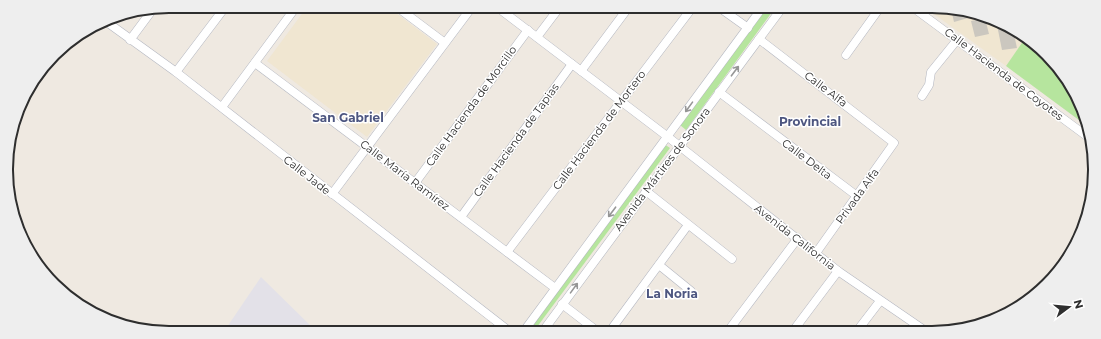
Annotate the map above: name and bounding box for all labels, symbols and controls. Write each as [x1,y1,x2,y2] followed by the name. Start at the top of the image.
[942,25,1067,124] street label: Calle Hacienda de Coyotes
[423,43,520,169] street label: Calle Hacienda de Morcillo
[731,66,739,77] one-way arrow
[549,67,649,193] street label: Calle Hacienda de Mortero
[802,68,850,110] street label: Calle Alfa
[470,80,562,199] street label: Calle Hacienda de Tapias
[685,102,693,113] one-way arrow
[611,105,713,233] street label: Avenida Mártires de Sonora
[312,110,384,125] district label: San Gabriel
[779,114,841,129] district label: Provincial
[779,136,835,182] street label: Calle Delta
[357,137,453,214] street label: Calle María Ramírez
[281,152,334,198] street label: Calle Jade
[832,166,882,226] street label: Privada Alfa
[752,201,838,273] street label: Avenida California
[608,206,616,217] one-way arrow
[570,283,579,294] one-way arrow
[646,286,698,301] district label: La Noria
[1049,287,1089,327] north arrow
[1071,298,1087,310] text: N

